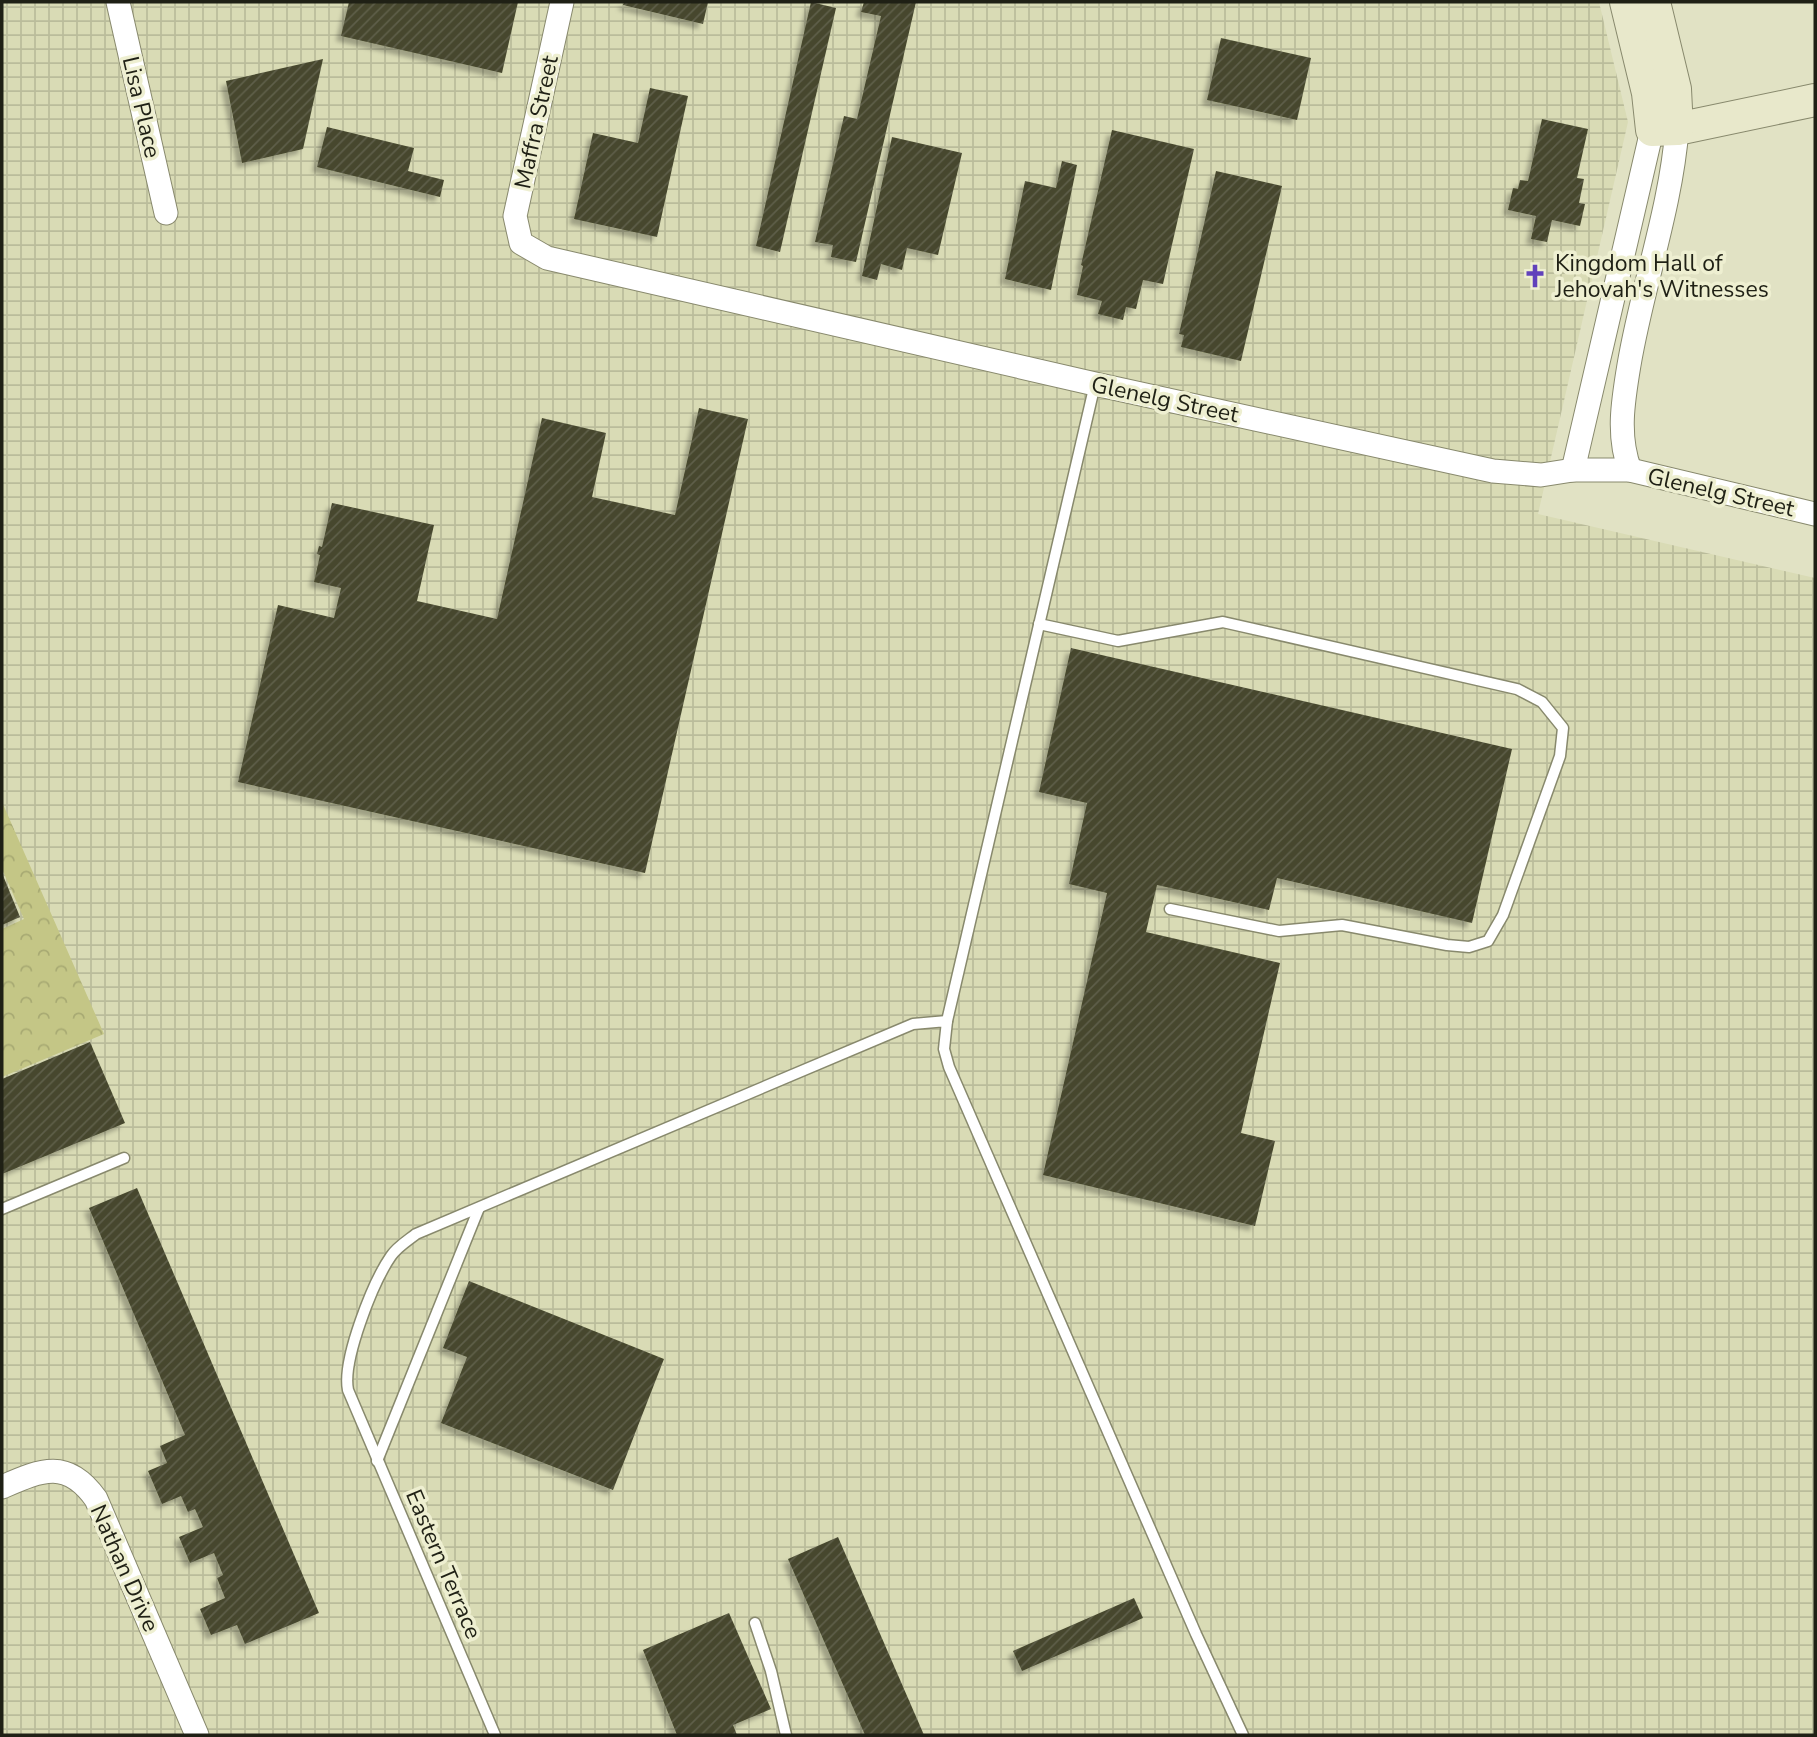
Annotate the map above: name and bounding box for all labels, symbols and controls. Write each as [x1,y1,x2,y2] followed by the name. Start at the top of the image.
[507,52,566,192] street label: Maffra Street
[115,53,168,161] street label: Lisa Place
[1554,248,1769,305] place label: Kingdom Hall of Jehovah's Witnesses
[1521,262,1549,290] church icon: Kingdom Hall of Jehovah's Witnesses
[1088,369,1242,430] street label: Glenelg Street
[1644,461,1798,525] street label: Glenelg Street
[398,1485,489,1644] street label: Eastern Terrace
[83,1500,166,1637] street label: Nathan Drive

